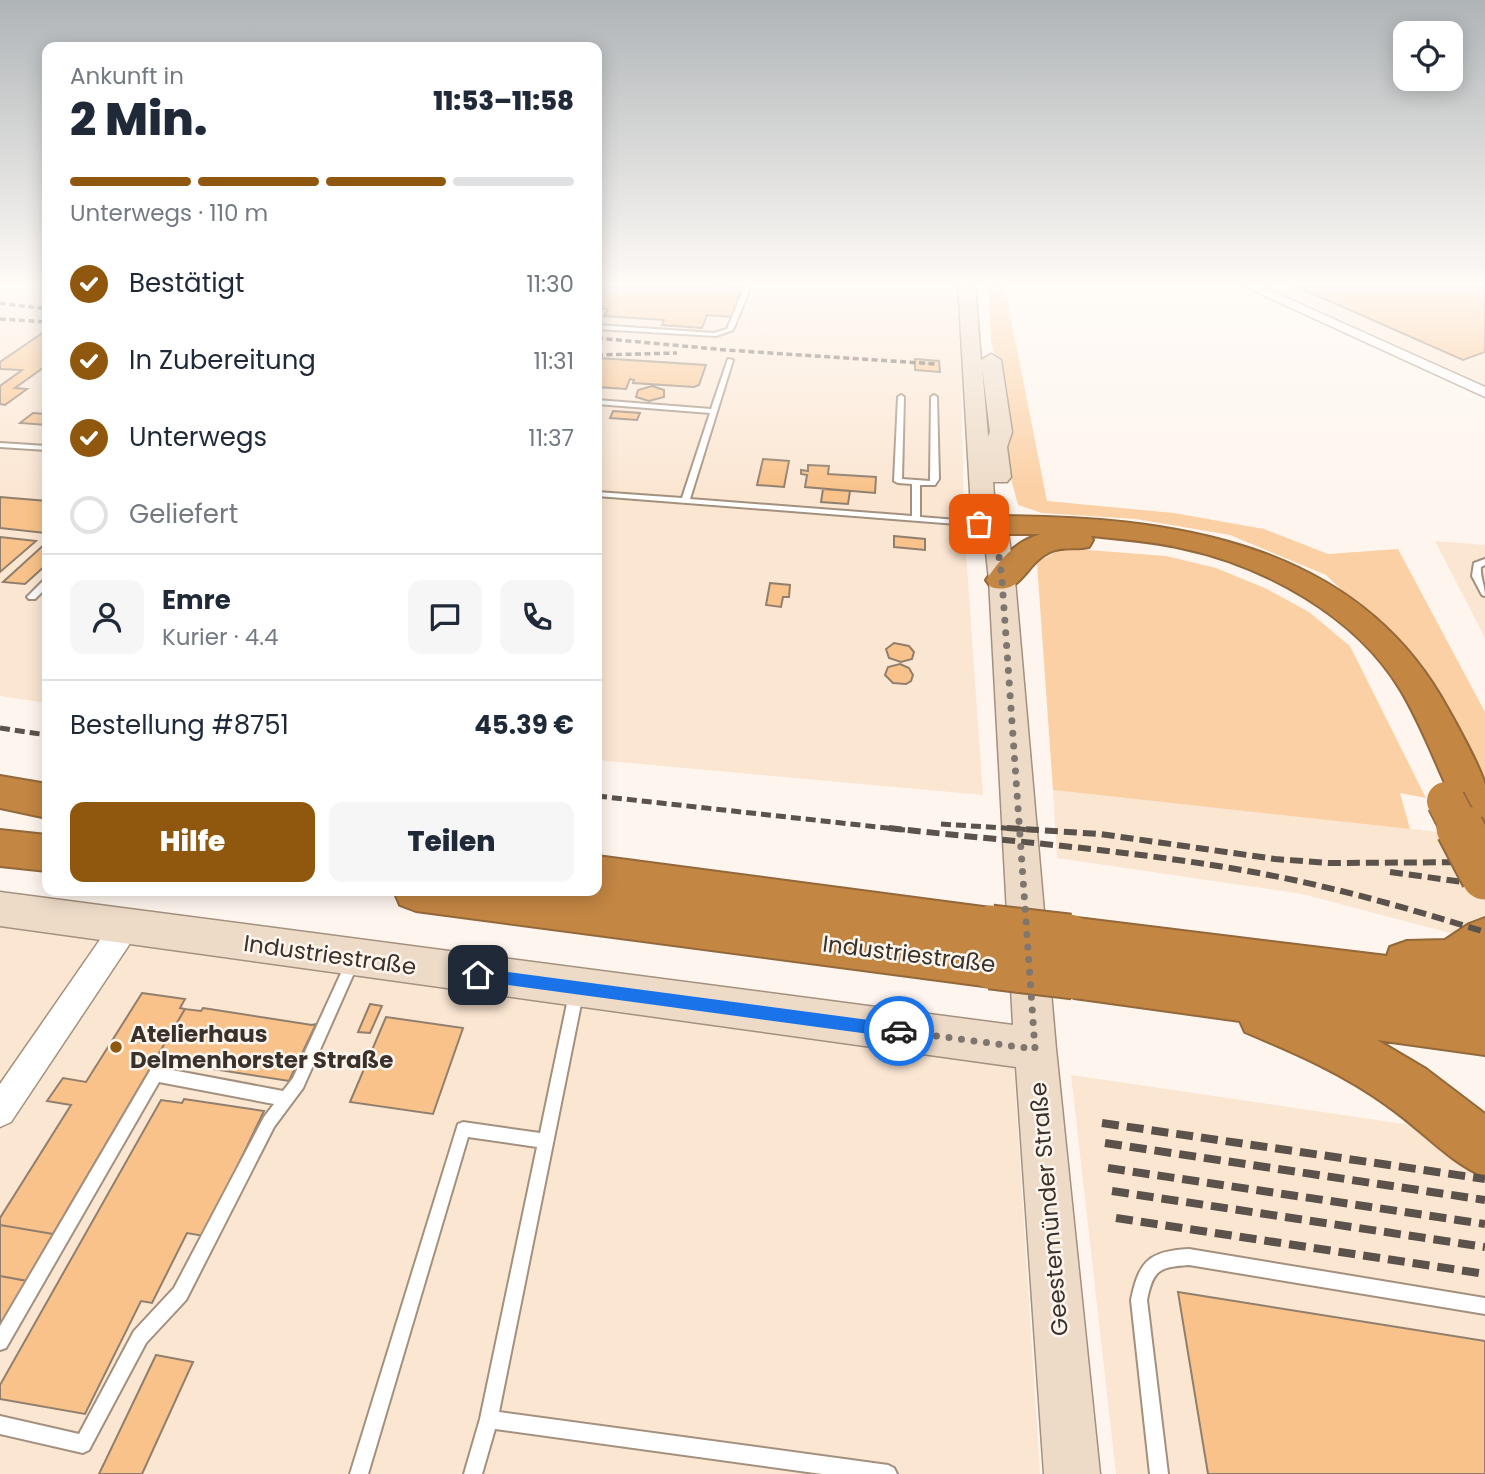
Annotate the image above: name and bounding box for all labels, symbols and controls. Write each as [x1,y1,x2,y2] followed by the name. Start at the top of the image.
[1393,21,1463,91] map controls
[1393,21,1463,91] button: locate
[70,60,184,92] text: Ankunft in
[433,83,574,119] text: 11:53–11:58
[70,87,208,151] text: 2 Min.
[70,197,268,229] text: Unterwegs · 110 m
[70,265,108,303] icon: check
[129,265,245,301] text: Bestätigt
[526,268,574,300] text: 11:30
[70,342,108,380] icon: check
[129,342,316,378] text: In Zubereitung
[533,345,574,377] text: 11:31
[70,419,108,457] icon: check
[129,419,267,455] text: Unterwegs
[528,422,574,454] text: 11:37
[949,494,1009,554] pin
[129,496,238,532] text: Geliefert
[960,505,998,543] icon: bag
[70,580,144,654] button: person
[408,580,482,654] button: chat
[500,580,574,654] button: phone
[162,582,231,618] text: Emre
[162,621,279,653] text: Kurier · 4.4
[70,707,289,743] text: Bestellung #8751
[474,707,574,743] text: 45.39 €
[70,802,315,882] button: Hilfe
[329,802,574,882] button: Teilen
[242,927,418,983] street label: Industriestraße
[821,928,997,980] street label: Industriestraße
[448,945,508,1005] pin
[459,956,497,994] icon: home
[864,996,934,1066] courier
[880,1012,918,1050] icon: car
[130,1018,393,1076] place label: Atelierhaus Delmenhorster Straße
[108,1039,124,1055] marker: Atelierhaus Delmenhorster Straße
[1022,1081,1076,1337] street label: Geestemünder Straße

